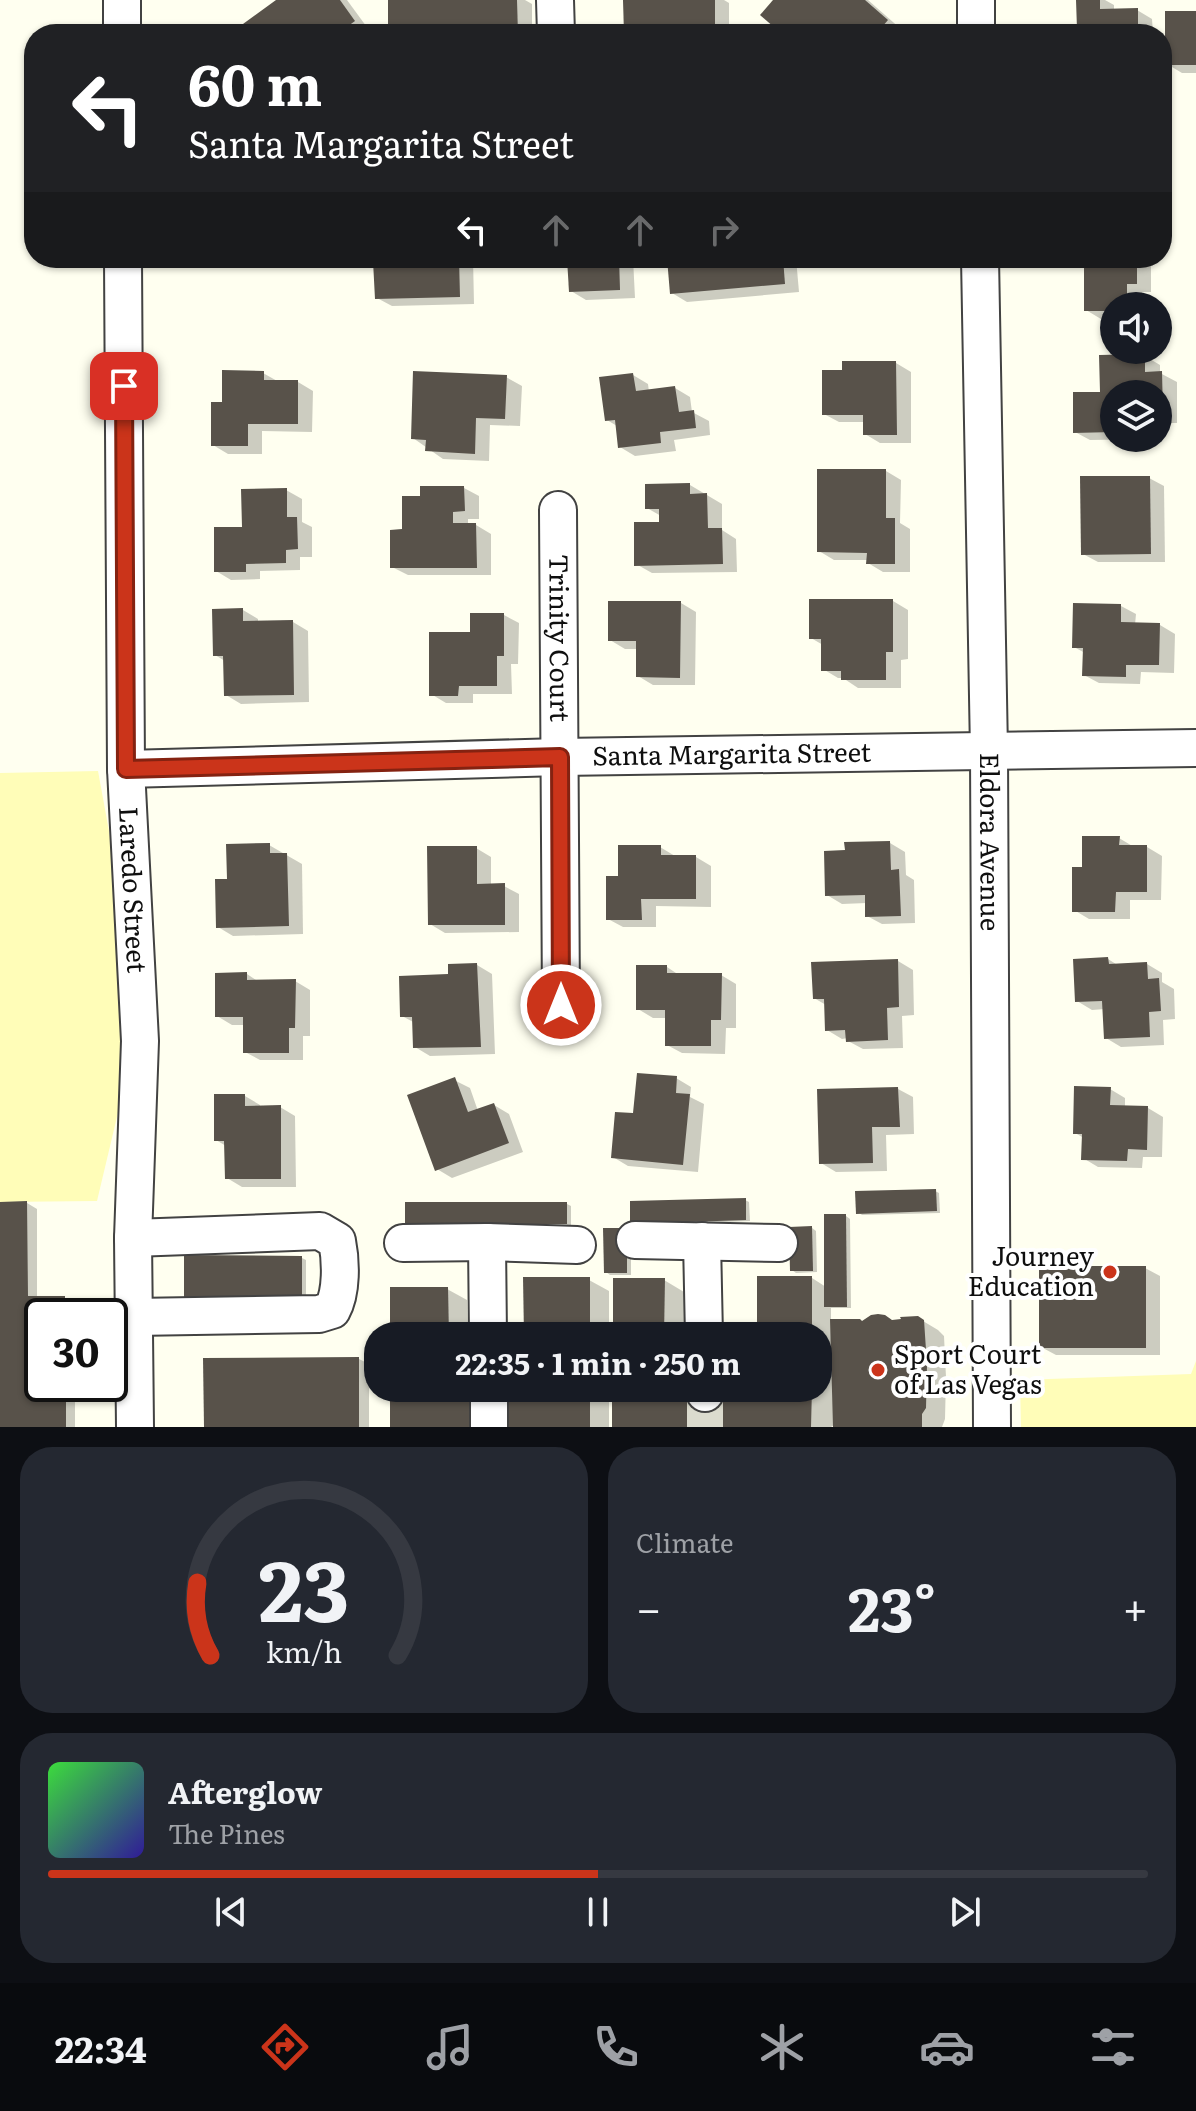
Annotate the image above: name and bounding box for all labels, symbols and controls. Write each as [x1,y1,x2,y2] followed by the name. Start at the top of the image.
[188,40,322,123] text: 60 m
[56,56,160,160] icon: left
[188,116,574,169] text: Santa Margarita Street
[450,208,494,252] icon: left
[534,208,578,252] icon: ahead
[618,208,662,252] icon: ahead
[702,208,746,252] icon: right
[1100,292,1172,452] map controls
[1100,292,1172,364] button: sound
[90,352,158,420] pin
[102,364,146,408] icon: arrive
[1100,380,1172,452] button: layers
[541,554,581,722] street label: Trinity Court
[592,731,872,774] street label: Santa Margarita Street
[972,753,1012,931] street label: Eldora Avenue
[111,806,158,974] street label: Laredo Street
[519,963,603,1047] position arrow
[968,1235,1094,1304] place label: Journey Education
[1101,1263,1119,1281] marker: Journey Education
[24,1298,128,1402] speed limit sign: 30
[894,1333,1042,1402] place label: Sport Court of Las Vegas
[455,1340,741,1384] text: 22:35 · 1 min · 250 m
[869,1361,887,1379] marker: Sport Court of Las Vegas
[636,1522,734,1561] text: Climate
[258,1524,350,1648] text: 23
[848,1561,936,1650] text: 23°
[636,1573,662,1639] text: −
[1122,1573,1148,1639] text: +
[266,1629,342,1672] text: km/h
[168,1769,322,1813] text: Afterglow
[168,1813,285,1852] text: The Pines
[209,1890,253,1934] icon: previous
[576,1890,620,1934] icon: pause
[943,1890,987,1934] icon: next
[257,2019,313,2075] icon: directions
[422,2019,478,2075] icon: music
[588,2019,644,2075] icon: phone
[754,2019,810,2075] icon: climate
[919,2019,975,2075] icon: car
[1085,2019,1141,2075] icon: filters
[55,2021,147,2074] text: 22:34

